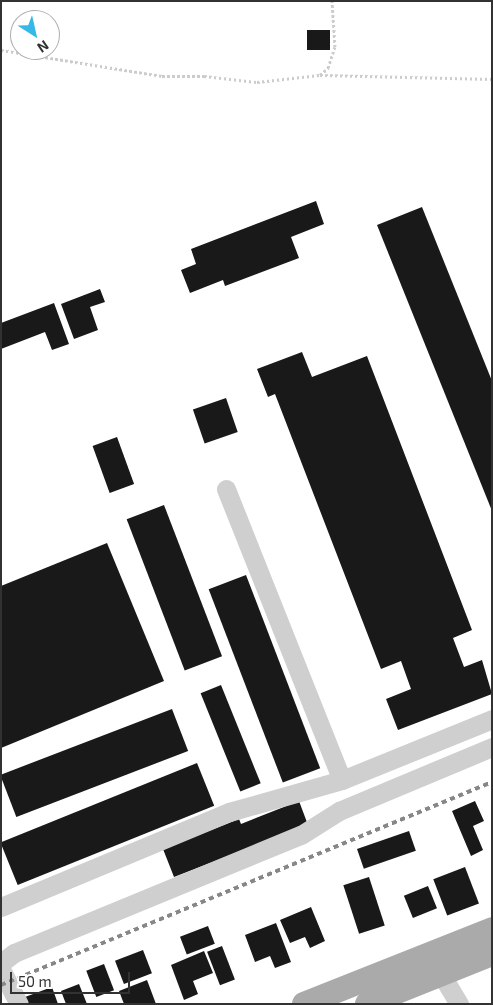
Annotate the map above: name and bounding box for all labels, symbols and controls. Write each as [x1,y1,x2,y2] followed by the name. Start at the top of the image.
[10,10,60,60] north arrow
[34,37,52,57] text: N
[12,962,132,994] scale bar
[18,972,52,990] text: 50 m

